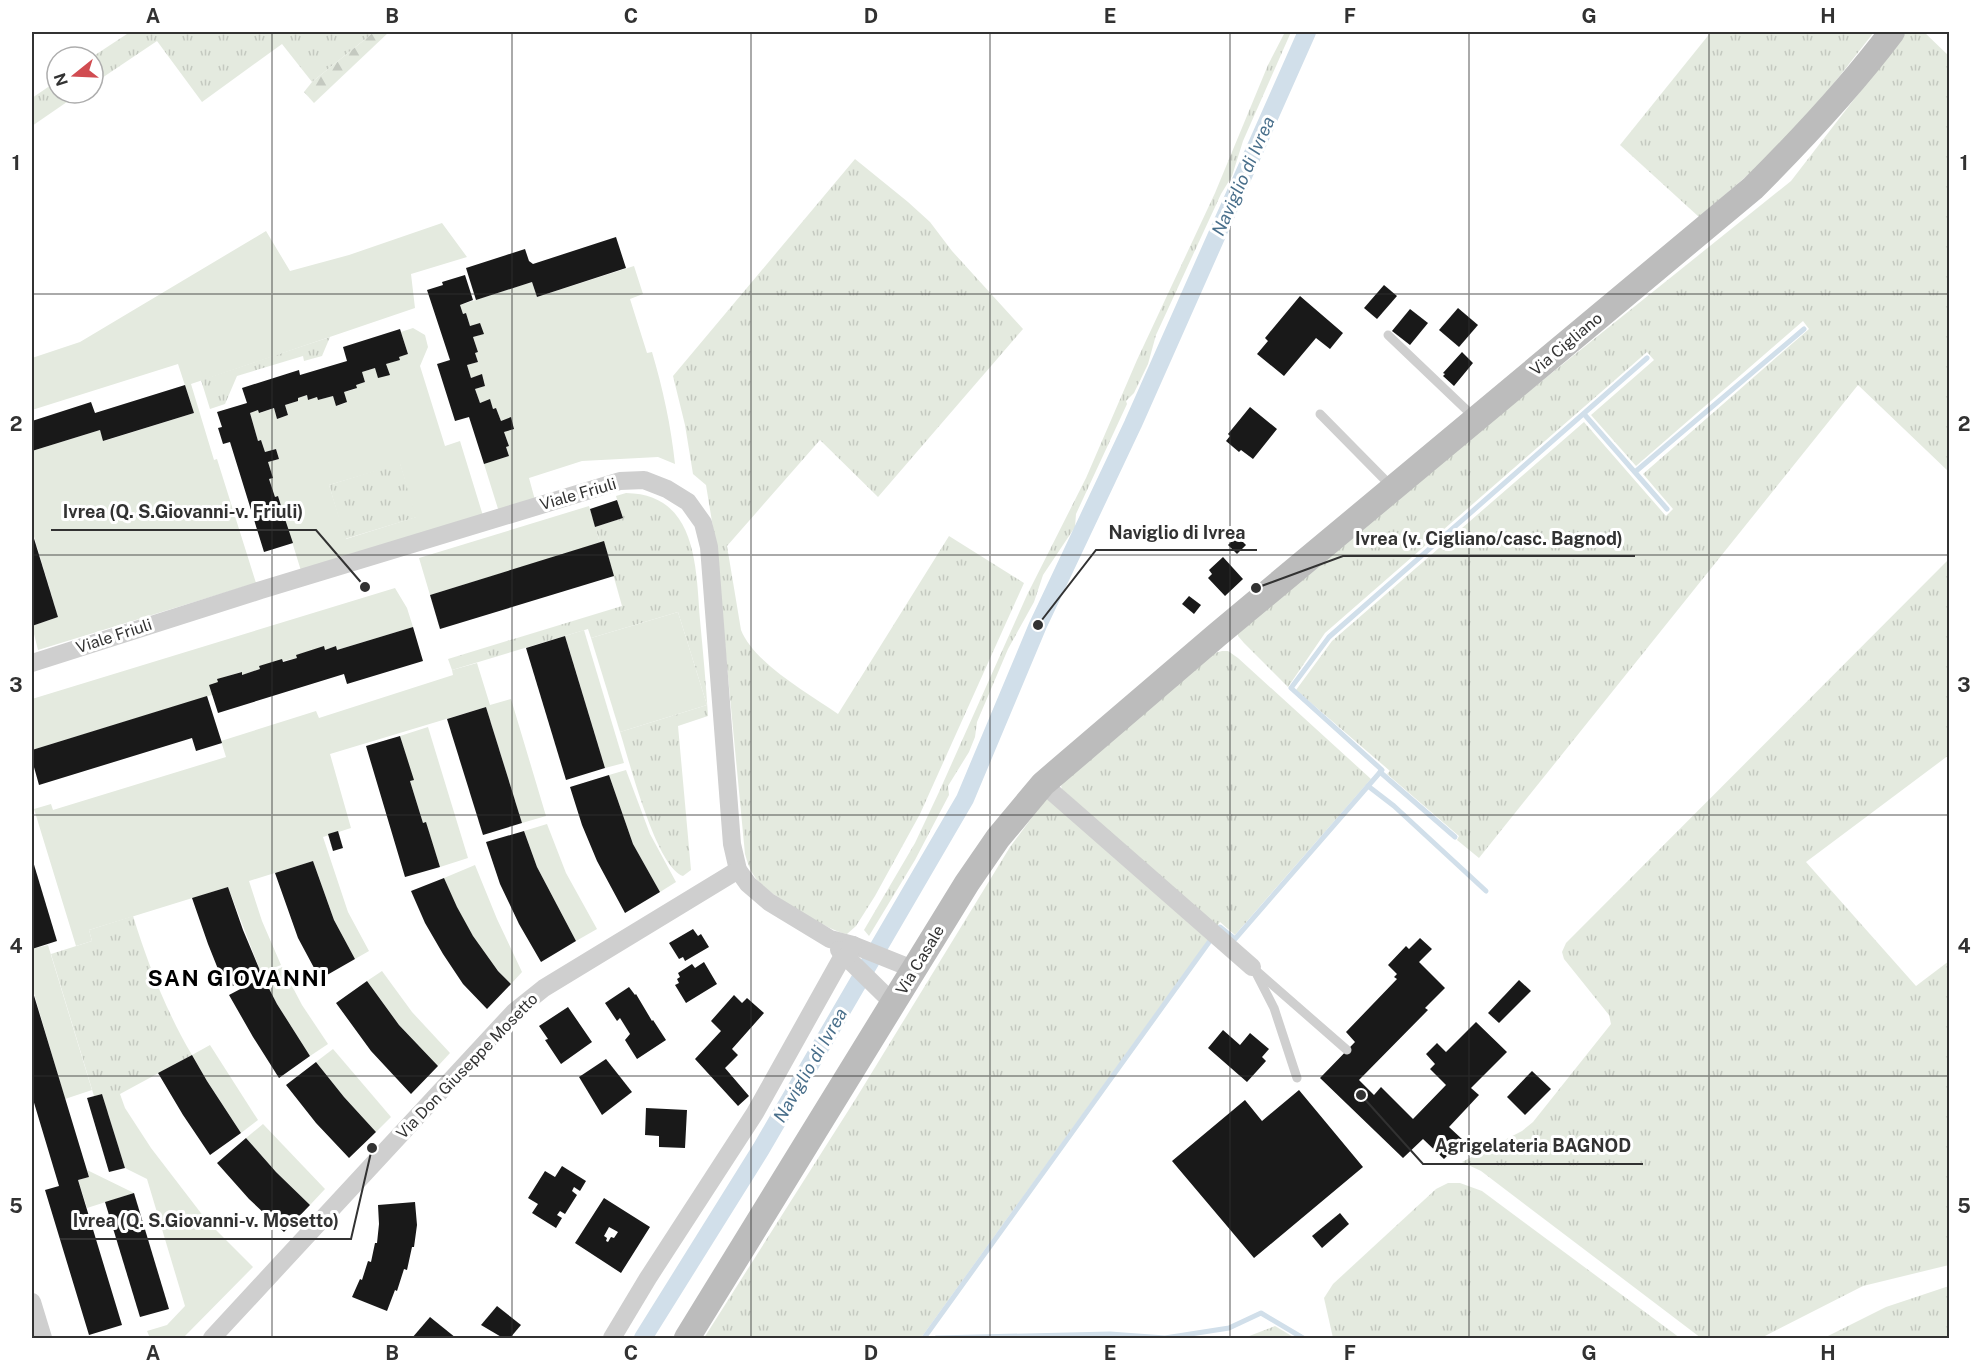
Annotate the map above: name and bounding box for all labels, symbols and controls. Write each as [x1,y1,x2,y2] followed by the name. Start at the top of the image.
[146,4,160,28] text: A
[385,4,399,28] text: B
[624,4,638,28] text: C
[864,4,878,28] text: D
[1104,4,1116,28] text: E
[1344,4,1356,28] text: F
[1581,4,1597,28] text: G
[1820,4,1836,28] text: H
[45,45,105,105] north arrow
[50,71,72,88] text: N
[1207,113,1279,239] water label: Naviglio di Ivrea
[12,151,20,175] text: 1
[1960,151,1968,175] text: 1
[1526,308,1606,380] street label: Via Cigliano
[10,412,22,436] text: 2
[1958,412,1970,436] text: 2
[538,474,618,514] street label: Viale Friuli
[51,494,316,530] callout: Ivrea (Q. S.Giovanni-v. Friuli)
[63,501,303,522] text: Ivrea (Q. S.Giovanni-v. Friuli)
[1096,514,1257,550] callout: Naviglio di Ivrea
[1343,520,1635,556] callout: Ivrea (v. Cigliano/casc. Bagnod)
[1109,522,1245,543] text: Naviglio di Ivrea
[1355,528,1623,549] text: Ivrea (v. Cigliano/casc. Bagnod)
[74,615,154,657] street label: Viale Friuli
[9,673,23,697] text: 3
[1957,673,1971,697] text: 3
[892,922,948,998] street label: Via Casale
[9,934,23,958] text: 4
[1957,934,1971,958] text: 4
[148,965,328,991] district label: SAN GIOVANNI
[392,989,542,1143] street label: Via Don Giuseppe Mosetto
[769,1004,851,1126] water label: Naviglio di Ivrea
[1423,1128,1643,1164] callout: Agrigelateria BAGNOD
[1435,1135,1631,1156] text: Agrigelateria BAGNOD
[9,1194,23,1218] text: 5
[1957,1194,1971,1218] text: 5
[60,1203,351,1239] callout: Ivrea (Q. S.Giovanni-v. Mosetto)
[73,1210,339,1231] text: Ivrea (Q. S.Giovanni-v. Mosetto)
[146,1341,160,1365] text: A
[385,1341,399,1365] text: B
[624,1341,638,1365] text: C
[864,1341,878,1365] text: D
[1104,1341,1116,1365] text: E
[1344,1341,1356,1365] text: F
[1581,1341,1597,1365] text: G
[1820,1341,1836,1365] text: H

